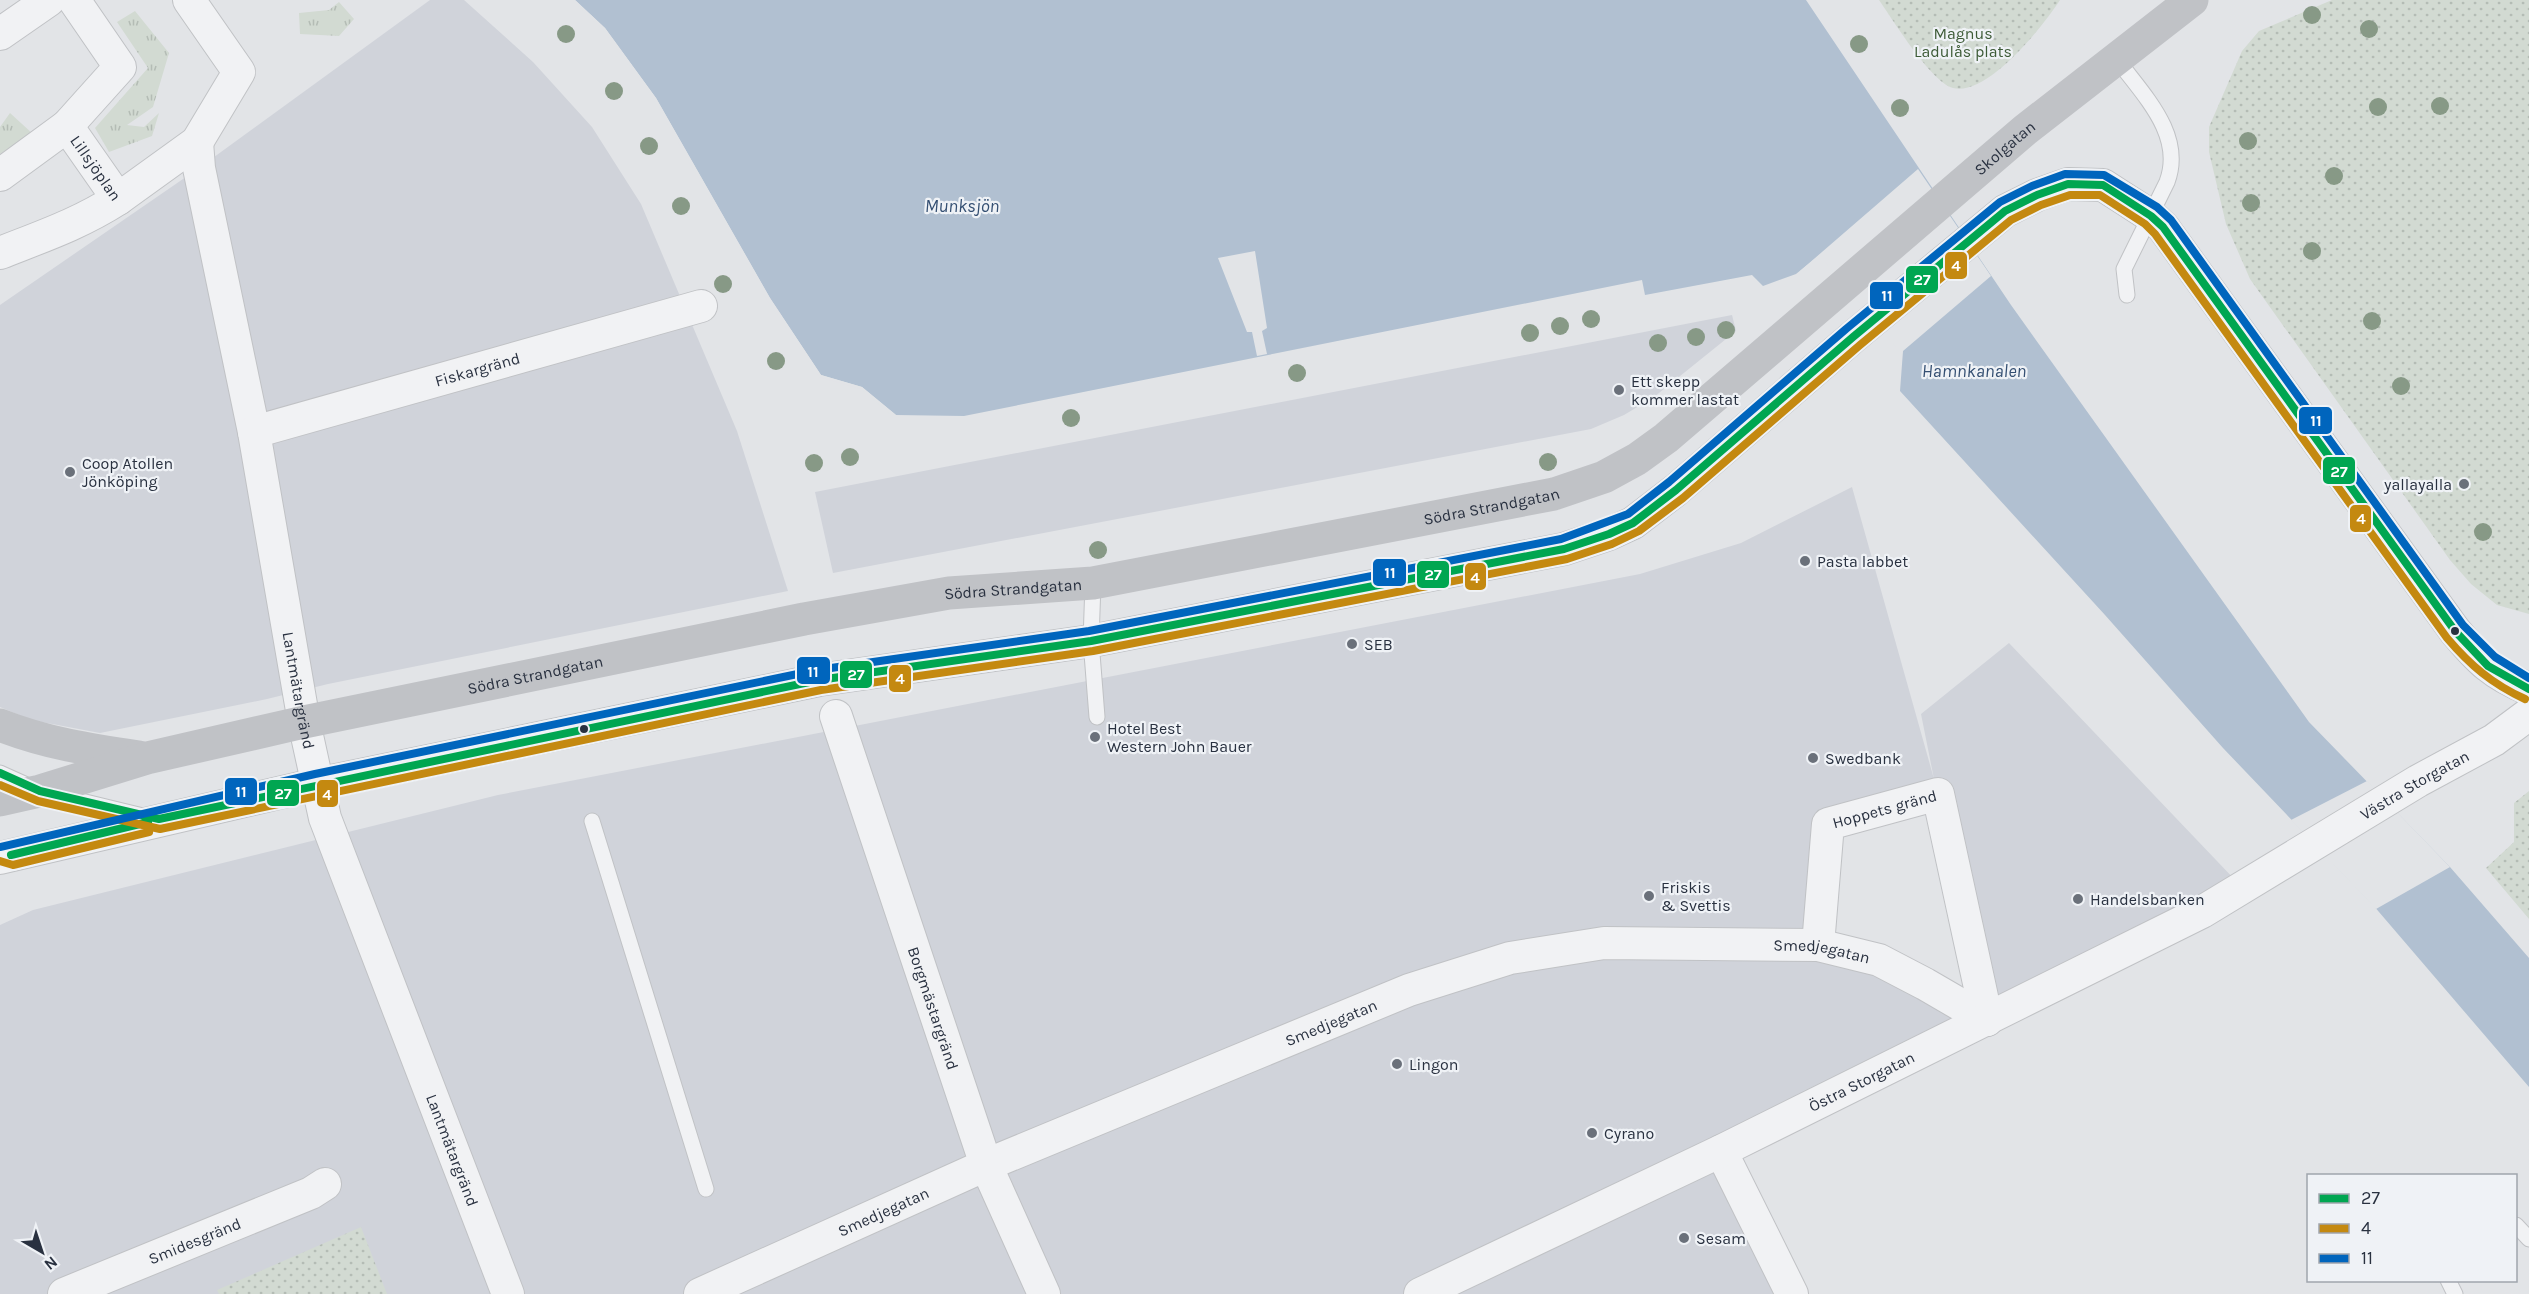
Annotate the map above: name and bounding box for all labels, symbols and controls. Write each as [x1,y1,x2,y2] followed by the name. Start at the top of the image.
[1914,24,2012,61] park label: Magnus Ladulås plats
[1970,117,2039,179] street label: Skolgatan
[66,132,125,205] street label: Lillsjöplan
[925,195,999,217] water label: Munksjön
[1944,251,1968,280] line badge: 4
[1951,256,1961,275] text: 4
[1905,265,1939,294] line badge: 27
[1913,270,1931,289] text: 27
[1869,281,1904,310] line badge: 11
[1881,286,1893,305] text: 11
[433,348,522,391] street label: Fiskargränd
[1922,360,2026,382] water label: Hamnkanalen
[1631,372,1739,409] place label: Ett skepp kommer lastat
[1612,383,1626,397] marker: Ett skepp kommer lastat
[2298,406,2333,435] line badge: 11
[2310,411,2322,430] text: 11
[82,454,173,491] place label: Coop Atollen Jönköping
[2322,456,2356,485] line badge: 27
[2330,462,2348,481] text: 27
[63,465,77,479] marker: Coop Atollen Jönköping
[2383,475,2452,494] place label: yallayalla
[2457,477,2471,491] marker: yallayalla
[1422,484,1562,529] street label: Södra Strandgatan
[2349,504,2372,533] line badge: 4
[2356,509,2366,528] text: 4
[1817,552,1908,571] place label: Pasta labbet
[1798,554,1812,568] marker: Pasta labbet
[1372,558,1407,587] line badge: 11
[1416,560,1450,589] line badge: 27
[1464,562,1487,591] line badge: 4
[1384,563,1396,582] text: 11
[1424,565,1442,584] text: 27
[1470,568,1480,587] text: 4
[943,575,1083,604] street label: Södra Strandgatan
[2449,625,2461,637] unlabelled marker
[279,630,319,751] street label: Lantmätargränd
[1364,635,1393,654] place label: SEB
[1345,637,1359,651] marker: SEB
[466,652,605,698] street label: Södra Strandgatan
[796,656,831,685] line badge: 11
[839,660,873,689] line badge: 27
[807,662,819,681] text: 11
[888,664,912,693] line badge: 4
[847,665,865,684] text: 27
[895,669,905,688] text: 4
[1107,719,1252,756] place label: Hotel Best Western John Bauer
[578,723,590,735] unlabelled marker
[1088,730,1102,744] marker: Hotel Best Western John Bauer
[2357,746,2472,824] street label: Västra Storgatan
[1825,749,1901,768] place label: Swedbank
[1806,751,1820,765] marker: Swedbank
[224,777,258,806] line badge: 11
[266,779,300,807] line badge: 27
[316,779,339,808] line badge: 4
[235,782,247,801] text: 11
[274,784,292,803] text: 27
[322,785,332,804] text: 4
[1830,786,1939,832] street label: Hoppets gränd
[1661,878,1731,915] place label: Friskis & Svettis
[1642,889,1656,903] marker: Friskis & Svettis
[2090,890,2205,909] place label: Handelsbanken
[2071,892,2085,906] marker: Handelsbanken
[1773,935,1872,967] street label: Smedjegatan
[904,944,963,1072] street label: Borgmästargränd
[1282,995,1380,1050] street label: Smedjegatan
[1806,1047,1918,1116] street label: Östra Storgatan
[1409,1055,1458,1074] place label: Lingon
[1390,1057,1404,1071] marker: Lingon
[422,1091,482,1209] street label: Lantmätargränd
[1604,1124,1654,1143] place label: Cyrano
[1585,1126,1599,1140] marker: Cyrano
[2307,1174,2517,1282] legend
[835,1183,932,1241] street label: Smedjegatan
[2361,1187,2380,1209] text: 27
[146,1214,244,1269] street label: Smidesgränd
[2361,1217,2371,1239] text: 4
[12,1222,72,1282] north arrow
[1696,1229,1746,1248] place label: Sesam
[1677,1231,1691,1245] marker: Sesam
[2361,1247,2373,1269] text: 11
[41,1252,62,1274] text: N

